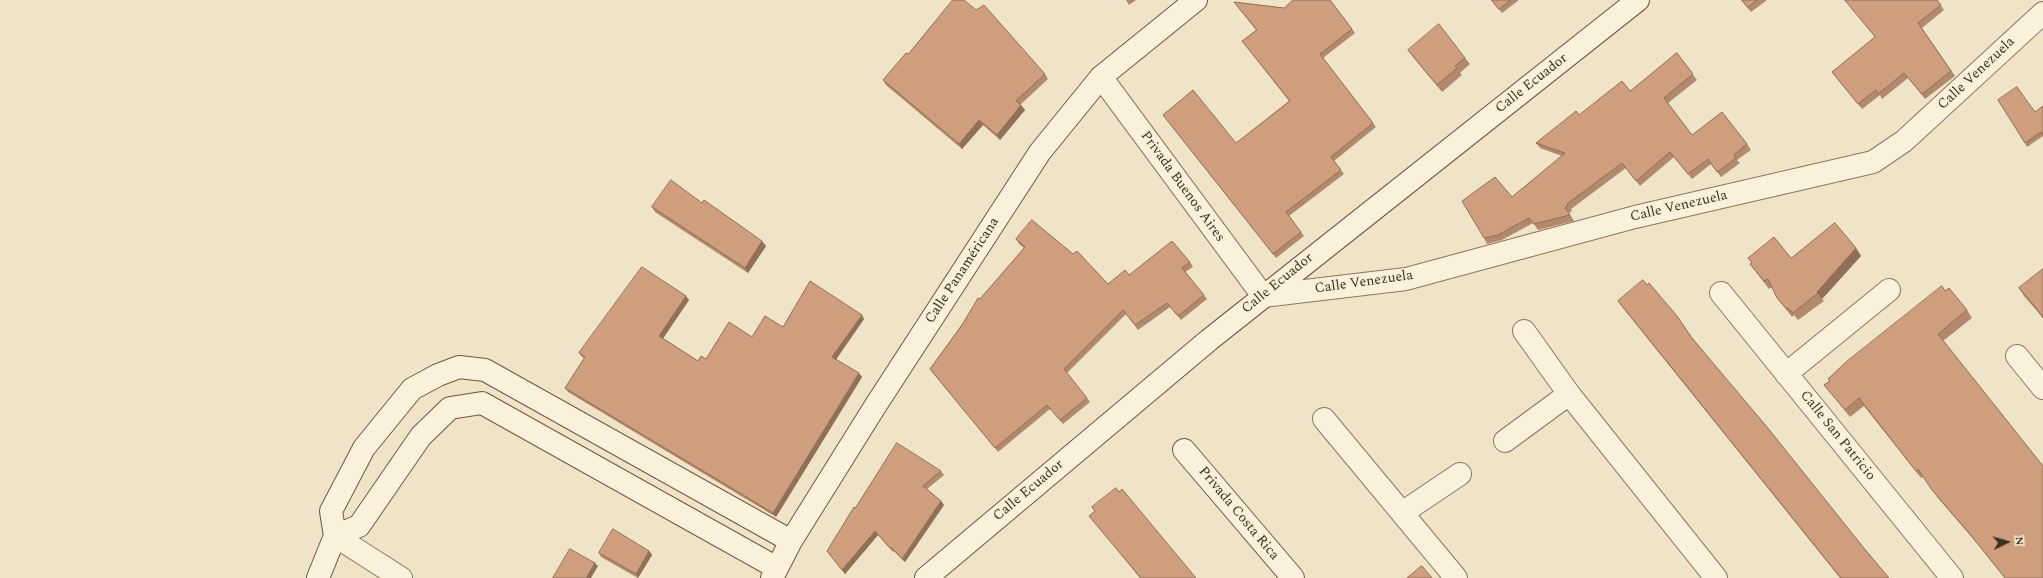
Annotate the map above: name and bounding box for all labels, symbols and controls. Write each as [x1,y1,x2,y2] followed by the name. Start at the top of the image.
[1935,34,2019,114] street label: Calle Venezuela
[1493,51,1571,117] street label: Calle Ecuador
[1136,128,1228,246] street label: Privada Buenos Aires
[1629,188,1729,226] street label: Calle Venezuela
[922,215,1004,327] street label: Calle Panaméricana
[1239,250,1317,318] street label: Calle Ecuador
[1314,268,1414,298] street label: Calle Venezuela
[1796,388,1878,484] street label: Calle San Patricio
[990,457,1068,525] street label: Calle Ecuador
[1194,464,1282,564] street label: Privada Costa Rica
[1987,522,2027,562] north arrow
[2011,536,2028,546] text: N

